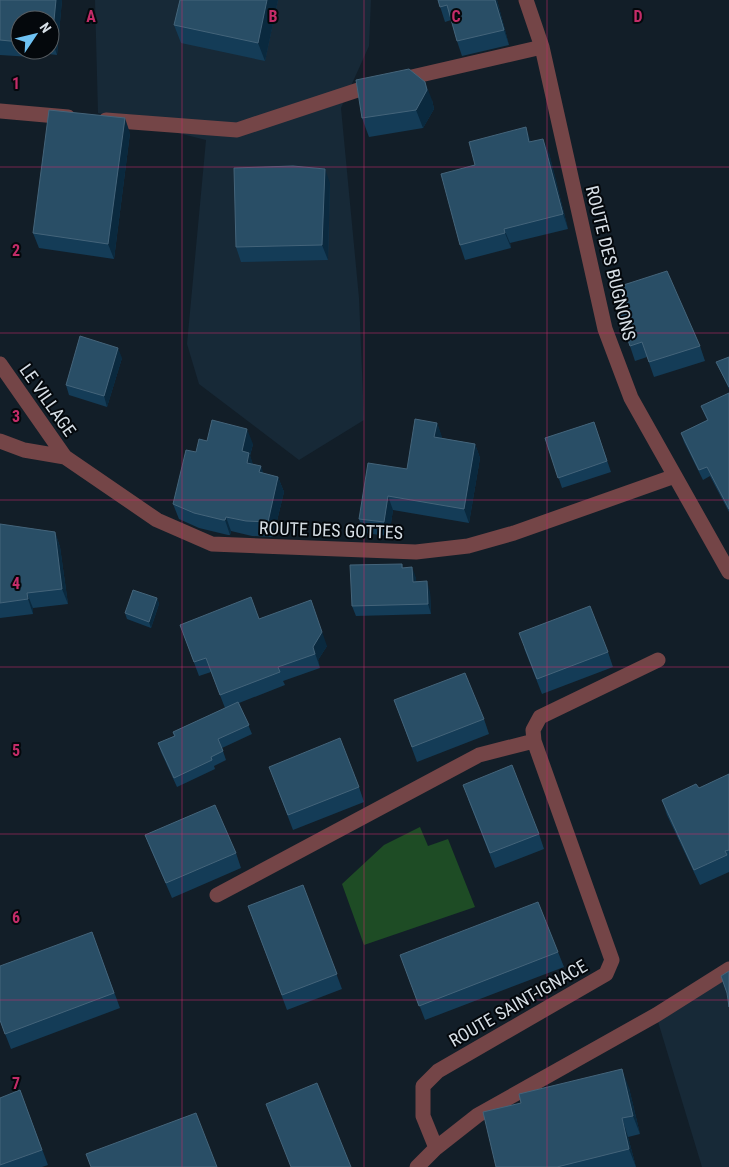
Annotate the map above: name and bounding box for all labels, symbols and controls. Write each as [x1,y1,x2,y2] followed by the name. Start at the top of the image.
[86,7,96,26] text: A
[269,7,278,26] text: B
[451,7,461,26] text: C
[633,7,643,26] text: D
[10,10,60,60] north arrow
[37,19,55,36] text: N
[12,74,20,93] text: 1
[582,183,640,343] street label: ROUTE DES BUGNONS
[12,241,20,260] text: 2
[15,360,81,440] street label: LE VILLAGE
[12,407,20,426] text: 3
[259,517,403,543] street label: ROUTE DES GOTTES
[12,574,20,593] text: 4
[12,741,20,760] text: 5
[12,908,20,927] text: 6
[445,955,591,1051] street label: ROUTE SAINT-IGNACE
[12,1074,20,1093] text: 7

